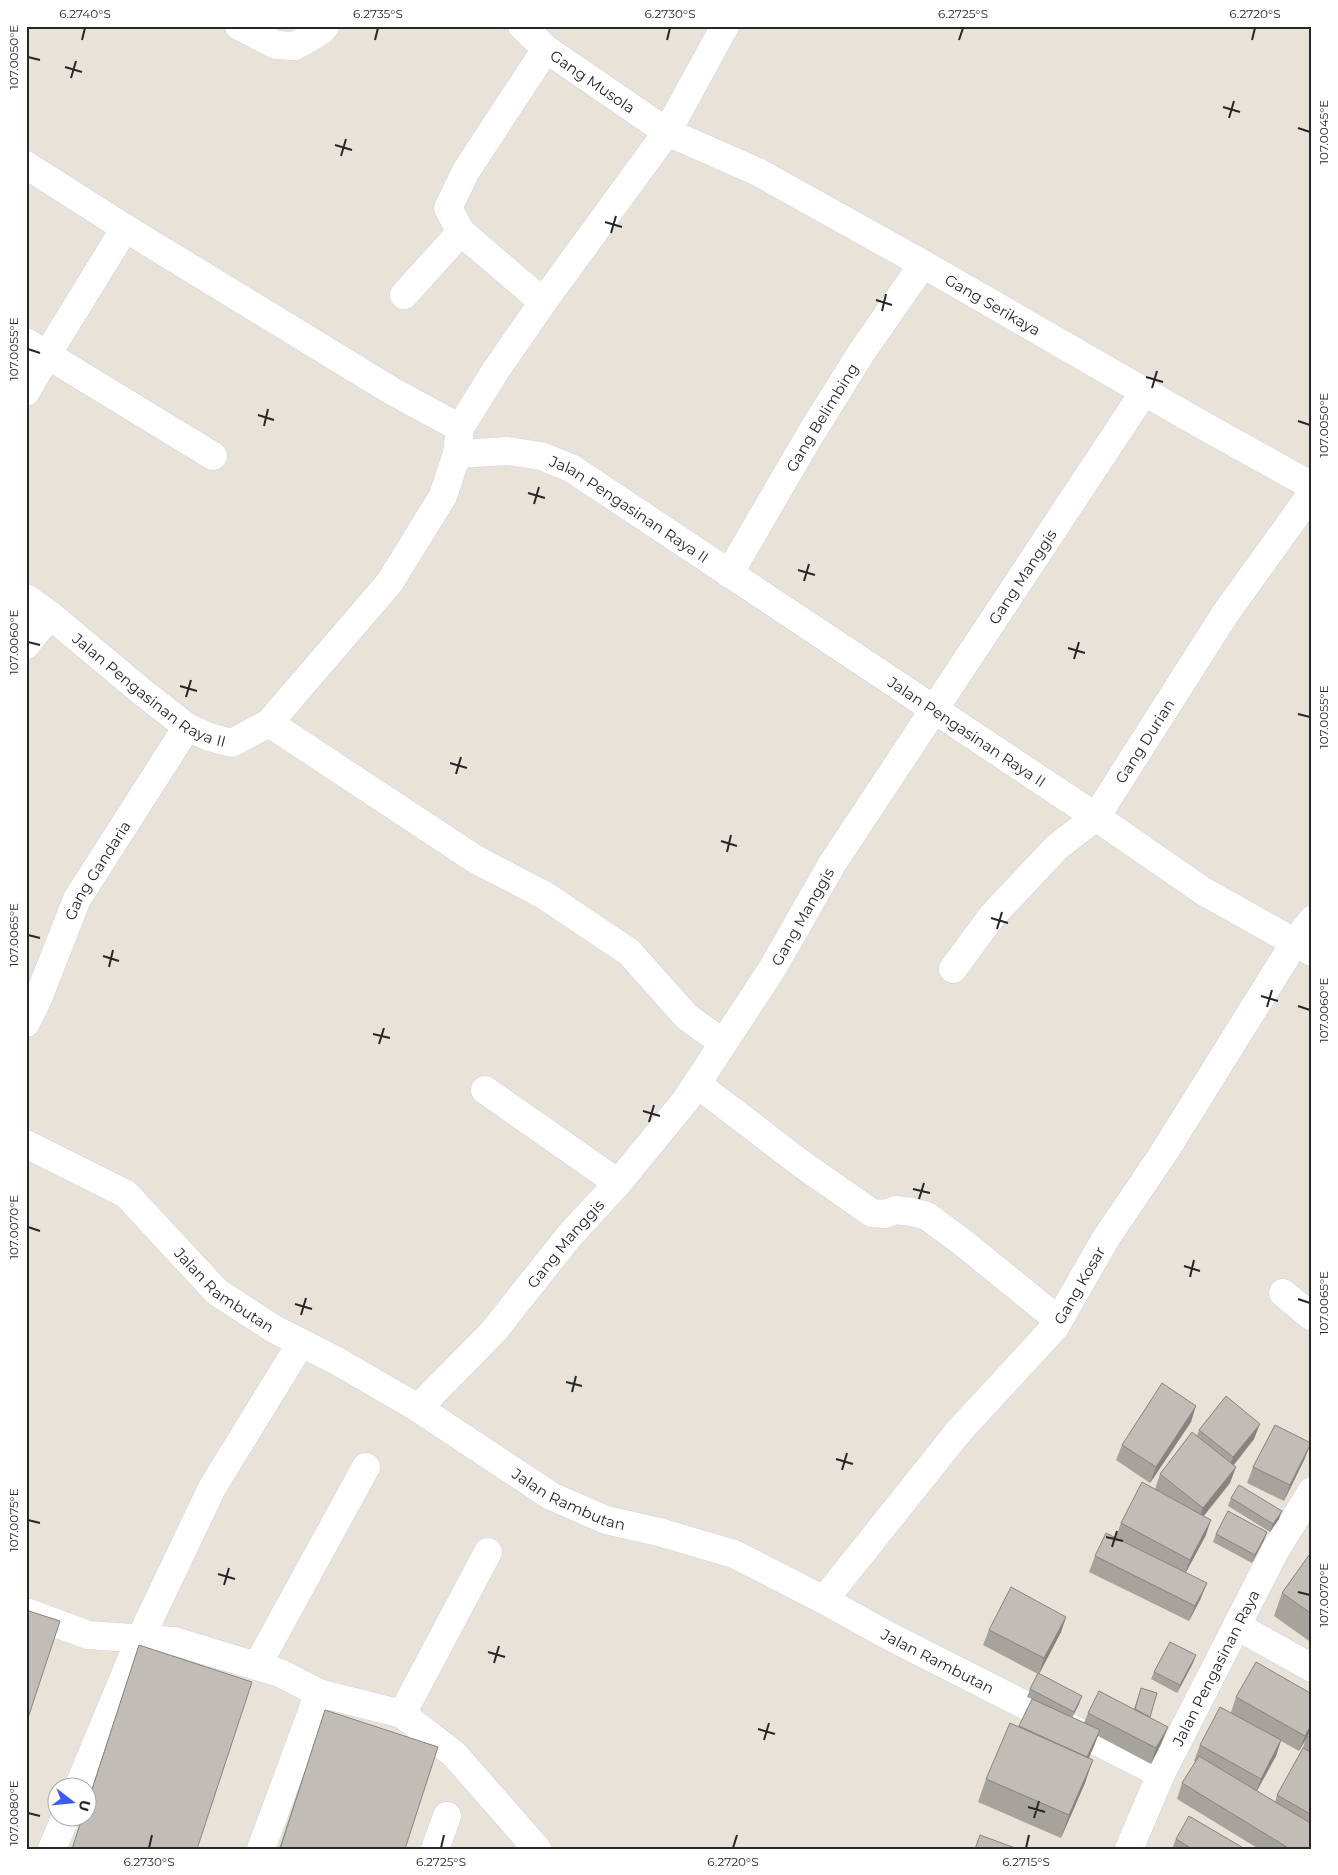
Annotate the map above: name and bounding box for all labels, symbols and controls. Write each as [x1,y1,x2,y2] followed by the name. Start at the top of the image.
[59,6,111,21] text: 6.2740°S
[353,6,403,21] text: 6.2735°S
[644,6,696,21] text: 6.2730°S
[938,6,988,21] text: 6.2725°S
[1229,6,1281,21] text: 6.2720°S
[6,25,21,89] text: 107.0050°E
[547,45,639,117] street label: Gang Musola
[1316,100,1331,164] text: 107.0045°E
[942,269,1044,339] street label: Gang Serikaya
[6,317,21,381] text: 107.0055°E
[781,359,862,475] street label: Gang Belimbing
[1316,393,1331,457] text: 107.0050°E
[546,451,713,567] street label: Jalan Pengasinan Raya II
[984,525,1060,628] street label: Gang Manggis
[6,609,21,675] text: 107.0060°E
[68,628,228,751] street label: Jalan Pengasinan Raya II
[884,671,1050,791] street label: Jalan Pengasinan Raya II
[1316,685,1331,749] text: 107.0055°E
[1111,695,1178,787] street label: Gang Durian
[60,817,134,923] street label: Gang Gandaria
[767,864,838,969] street label: Gang Manggis
[6,903,21,967] text: 107.0065°E
[1316,977,1331,1043] text: 107.0060°E
[6,1195,21,1259] text: 107.0070°E
[522,1195,608,1292] street label: Gang Manggis
[170,1243,278,1336] street label: Jalan Rambutan
[1049,1243,1109,1328] street label: Gang Kosar
[1316,1271,1331,1335] text: 107.0065°E
[508,1463,627,1534] street label: Jalan Rambutan
[6,1488,21,1552] text: 107.0075°E
[1316,1563,1331,1627] text: 107.0070°E
[1167,1586,1263,1750] street label: Jalan Pengasinan Raya
[877,1624,997,1697] street label: Jalan Rambutan
[48,1778,98,1828] north arrow
[6,1780,21,1846] text: 107.0080°E
[74,1798,95,1813] text: U
[123,1854,175,1869] text: 6.2730°S
[416,1854,466,1869] text: 6.2725°S
[707,1854,759,1869] text: 6.2720°S
[1002,1854,1050,1869] text: 6.2715°S

